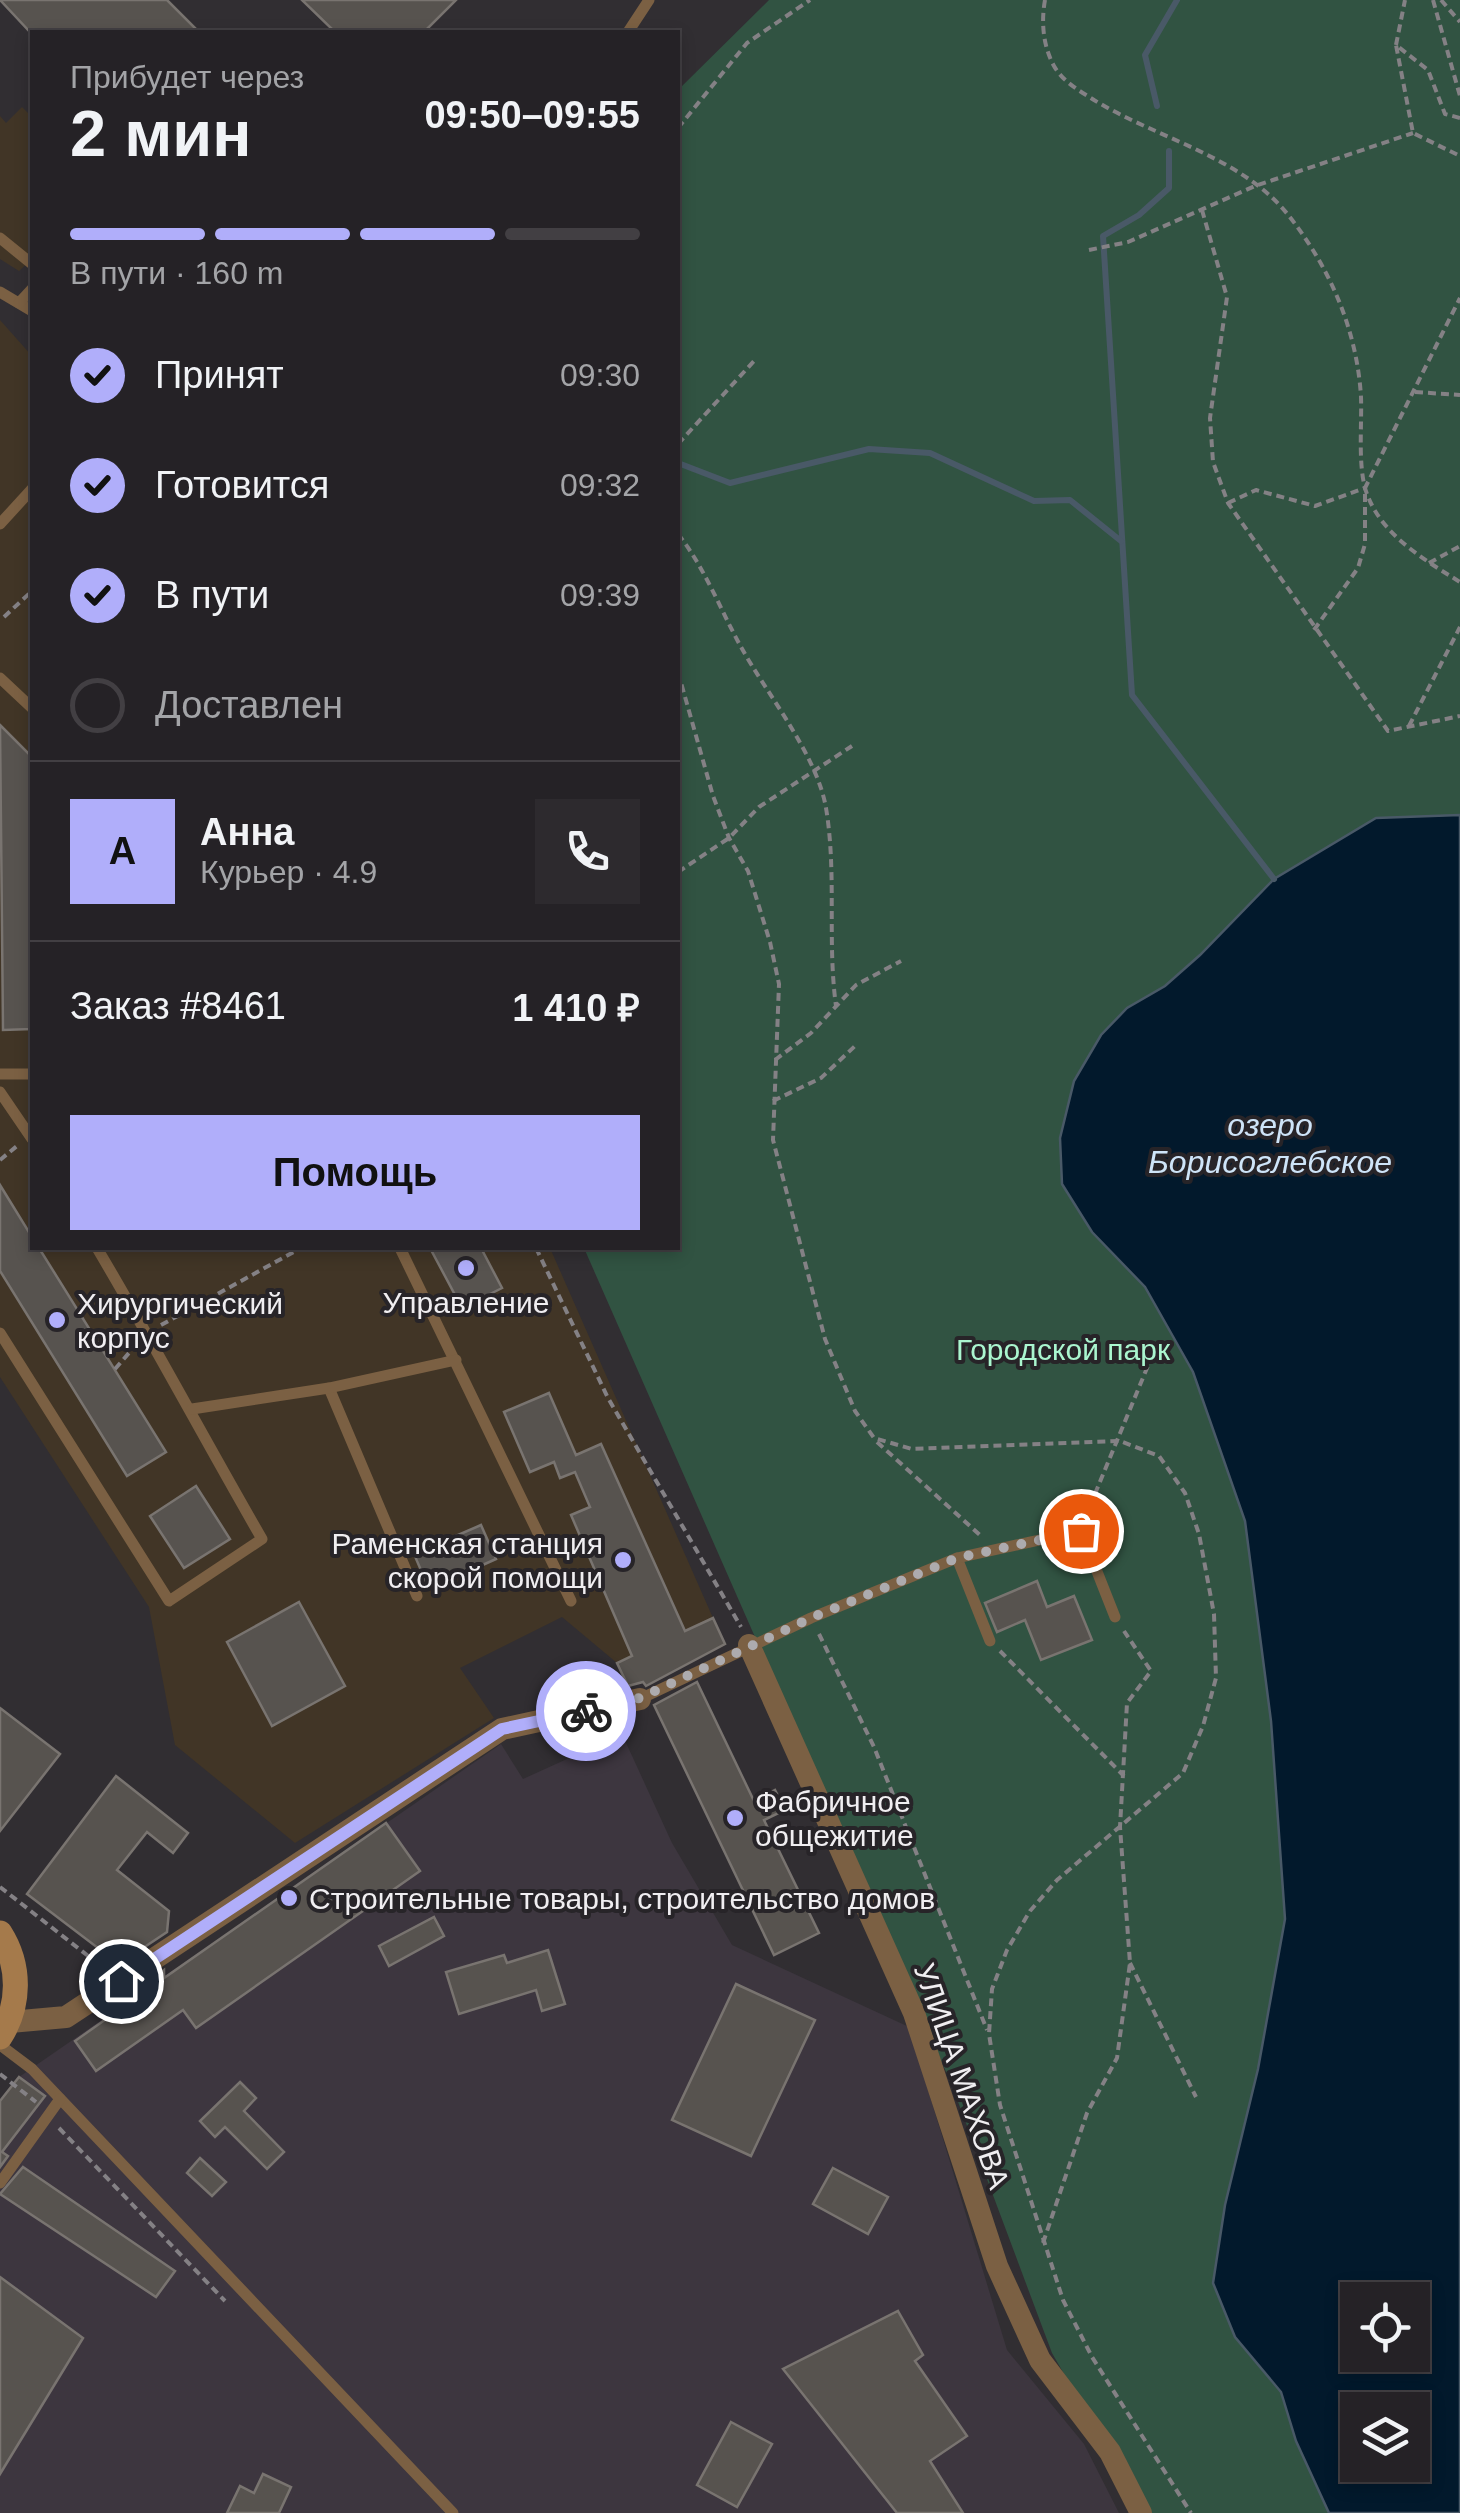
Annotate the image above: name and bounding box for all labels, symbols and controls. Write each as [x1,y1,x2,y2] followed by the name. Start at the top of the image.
[70,59,304,95] text: Прибудет через
[424,94,640,136] text: 09:50–09:55
[70,97,252,170] text: 2 мин
[70,255,283,291] text: В пути · 160 m
[70,348,125,403] icon: check
[155,354,284,396] text: Принят
[560,357,640,393] text: 09:30
[70,458,125,513] icon: check
[155,464,329,506] text: Готовится
[560,467,640,503] text: 09:32
[70,568,125,623] icon: check
[155,574,269,616] text: В пути
[560,577,640,613] text: 09:39
[155,684,343,726] text: Доставлен
[535,799,640,904] button: phone
[200,811,294,853] text: Анна
[109,830,136,872] text: А
[200,854,377,890] text: Курьер · 4.9
[70,985,286,1027] text: Заказ #8461
[512,987,640,1029] text: 1 410 ₽
[1148,1107,1392,1180] water label: озеро Борисоглебское
[70,1115,640,1230] button: Помощь
[455,1257,477,1279] marker: Управление
[383,1286,549,1319] place label: Управление
[77,1287,283,1354] place label: Хирургический корпус
[46,1309,68,1331] marker: Хирургический корпус
[956,1333,1171,1366] park label: Городской парк
[1039,1489,1124,1574] pin
[1054,1504,1109,1559] icon: bag
[332,1527,603,1594] place label: Раменская станция скорой помощи
[612,1549,634,1571] marker: Раменская станция скорой помощи
[536,1661,636,1761] courier
[559,1684,614,1739] icon: bike
[755,1785,914,1852] place label: Фабричное общежитие
[724,1807,746,1829] marker: Фабричное общежитие
[309,1882,935,1915] place label: Строительные товары, строительство домов
[278,1887,300,1909] marker: Строительные товары, строительство домов
[79,1939,164,2024] pin
[94,1954,149,2009] icon: home
[908,1959,1016,2193] street label: УЛИЦА МАХОВА
[1340,2282,1430,2482] map controls
[1340,2282,1430,2372] button: locate
[1340,2392,1430,2482] button: layers

